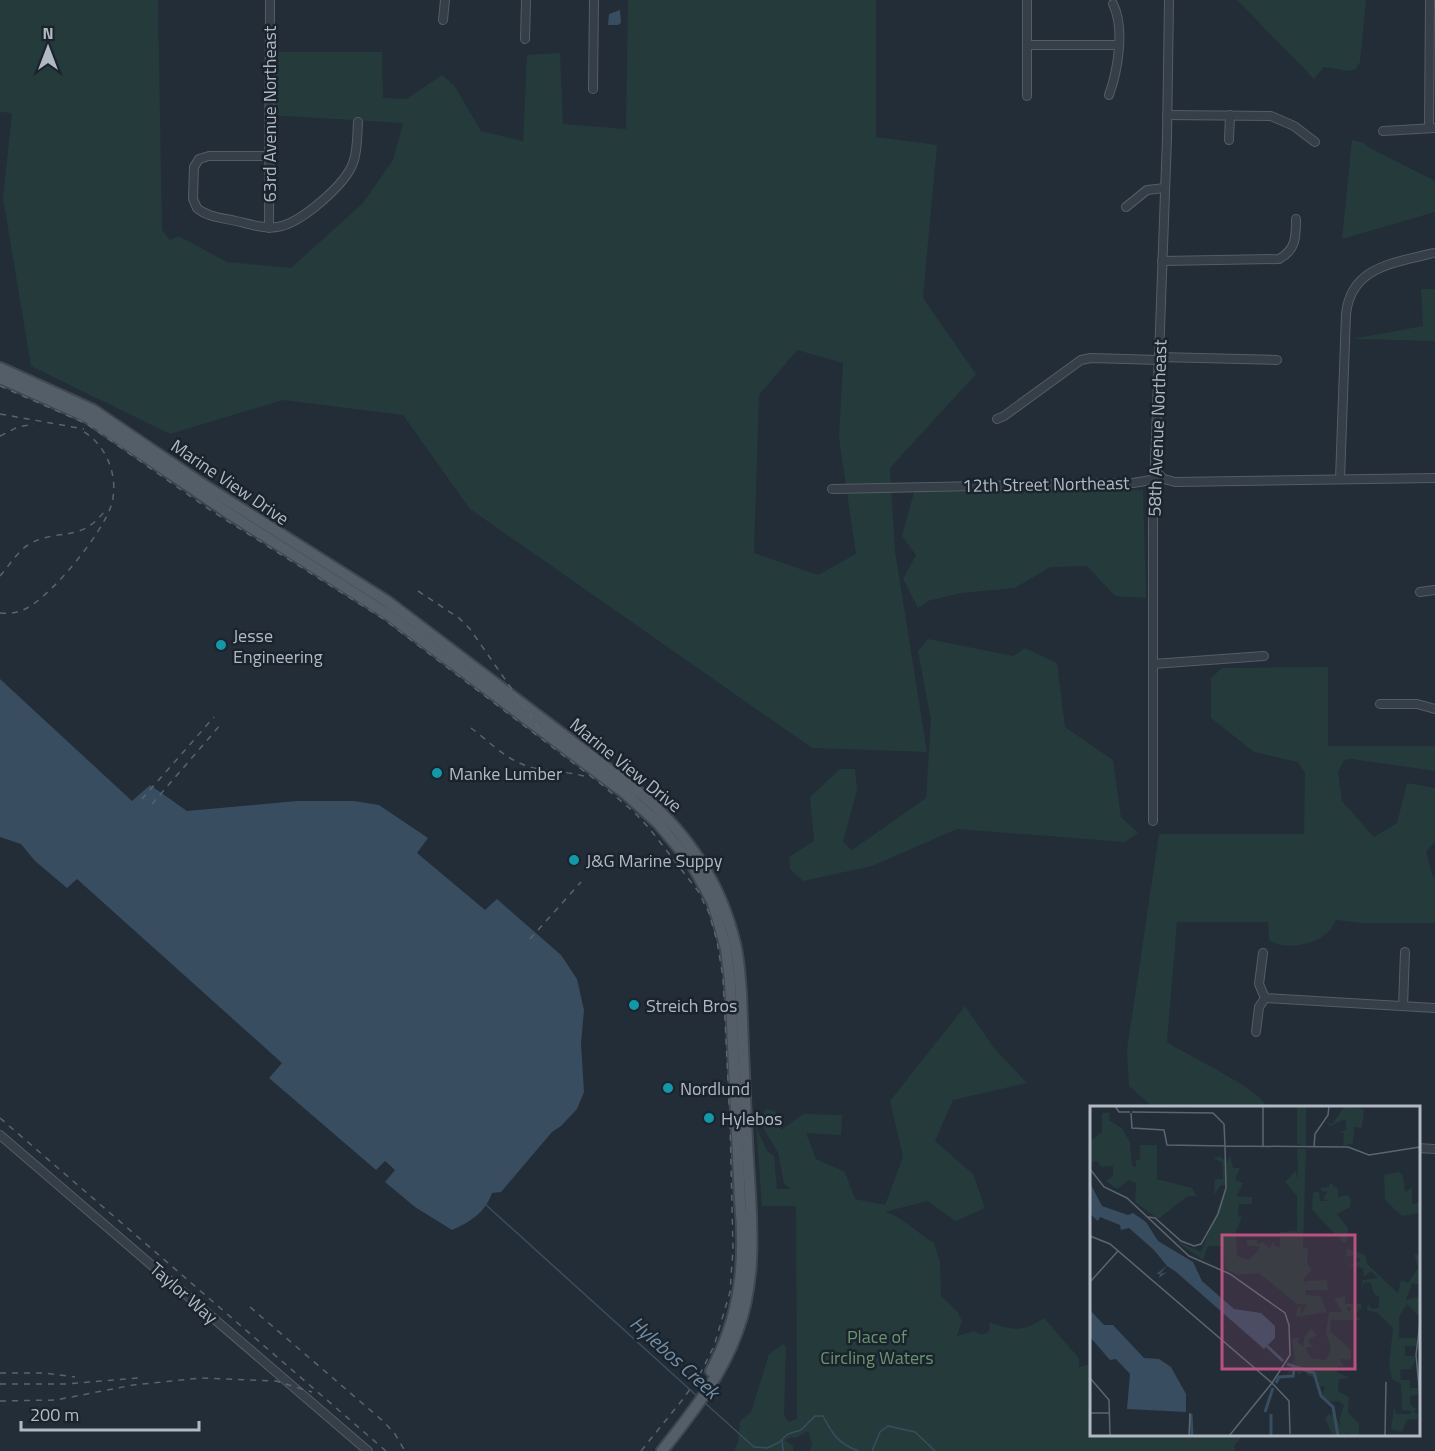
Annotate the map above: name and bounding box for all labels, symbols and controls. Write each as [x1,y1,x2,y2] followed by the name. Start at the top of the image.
[18,18,78,78] north arrow
[42,21,54,45] text: N
[256,25,283,202] street label: 63rd Avenue Northeast
[1140,338,1174,517] street label: 58th Avenue Northeast
[165,432,295,532] street label: Marine View Drive
[962,469,1130,499] street label: 12th Street Northeast
[233,622,323,670] place label: Jesse Engineering
[214,638,228,652] marker: Jesse Engineering
[564,711,688,819] street label: Marine View Drive
[449,760,562,787] place label: Manke Lumber
[430,766,444,780] marker: Manke Lumber
[586,847,723,874] place label: J&G Marine Suppy
[567,853,581,867] marker: J&G Marine Suppy
[646,992,737,1019] place label: Streich Bros
[627,998,641,1012] marker: Streich Bros
[680,1075,750,1102] place label: Nordlund
[661,1081,675,1095] marker: Nordlund
[721,1105,782,1132] place label: Hylebos
[1090,1106,1420,1436] inset map
[702,1111,716,1125] marker: Hylebos
[144,1256,224,1330] street label: Taylor Way
[623,1308,728,1407] water label: Hylebos Creek
[820,1323,934,1371] park label: Place of Circling Waters
[21,1394,200,1432] scale bar
[30,1401,79,1428] text: 200 m

